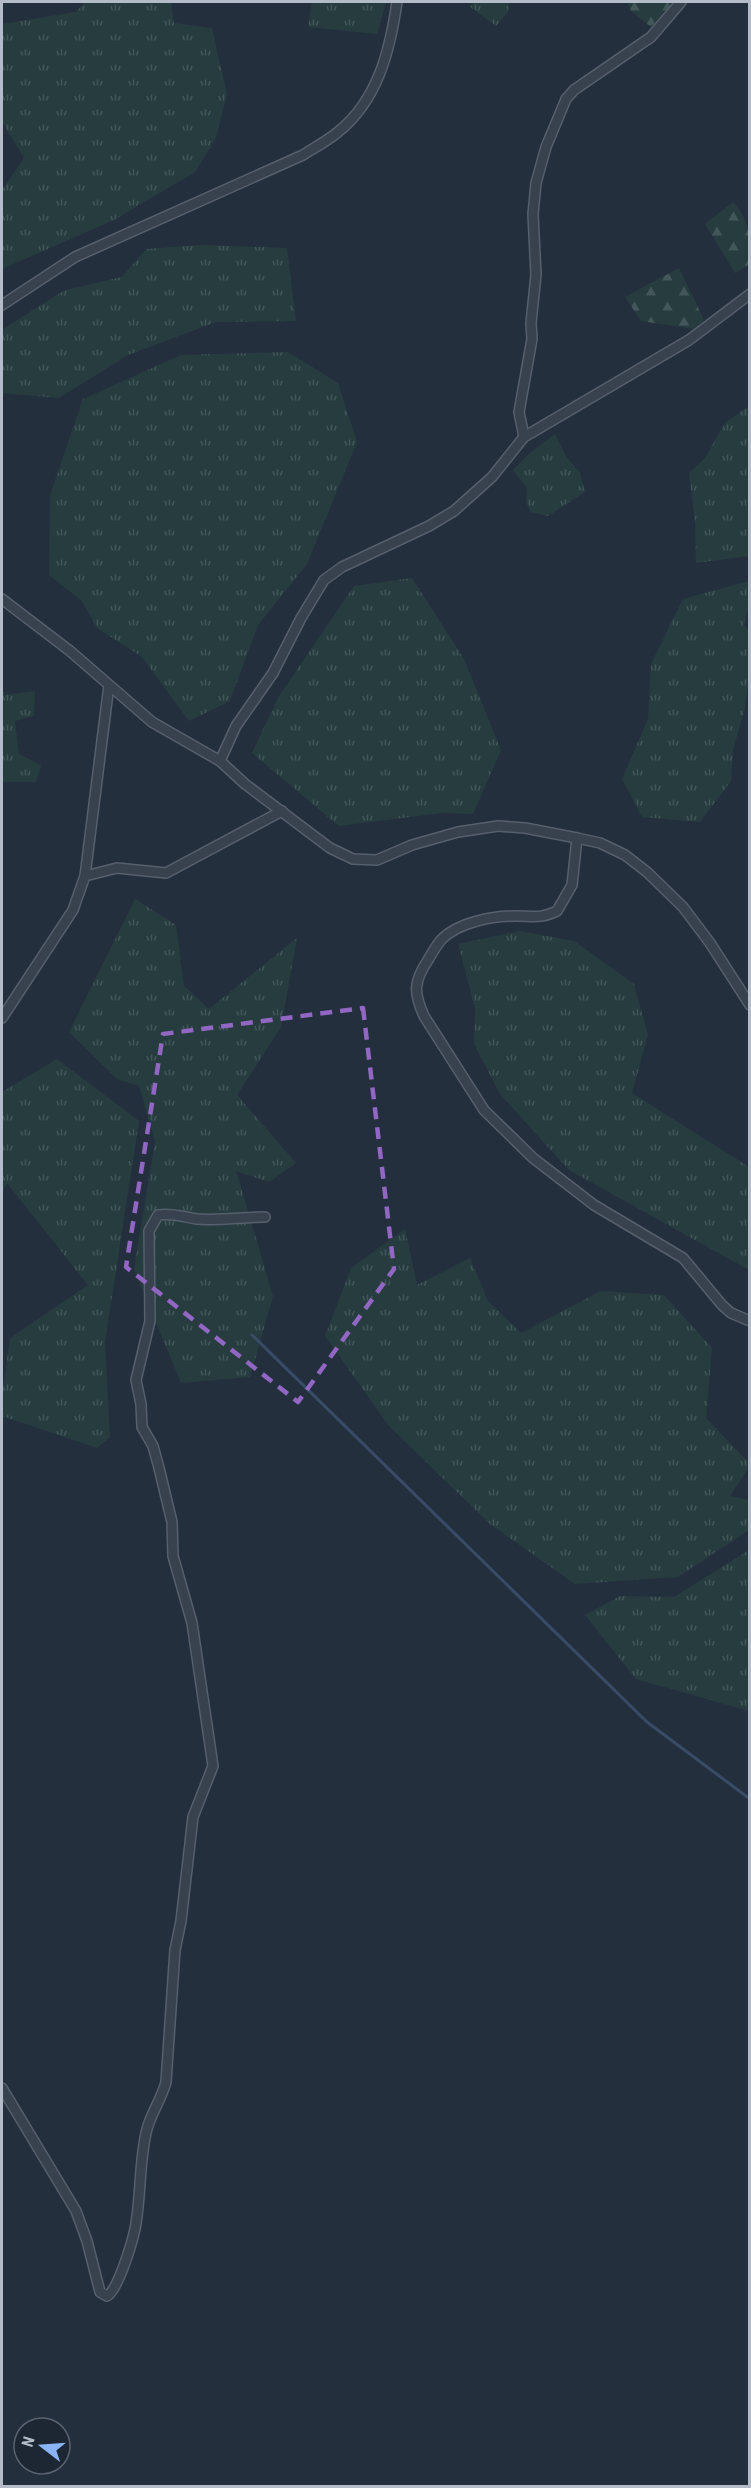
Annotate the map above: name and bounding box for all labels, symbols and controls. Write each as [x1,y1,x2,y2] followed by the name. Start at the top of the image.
[12,2416,72,2476] north arrow
[18,2434,39,2449] text: N

